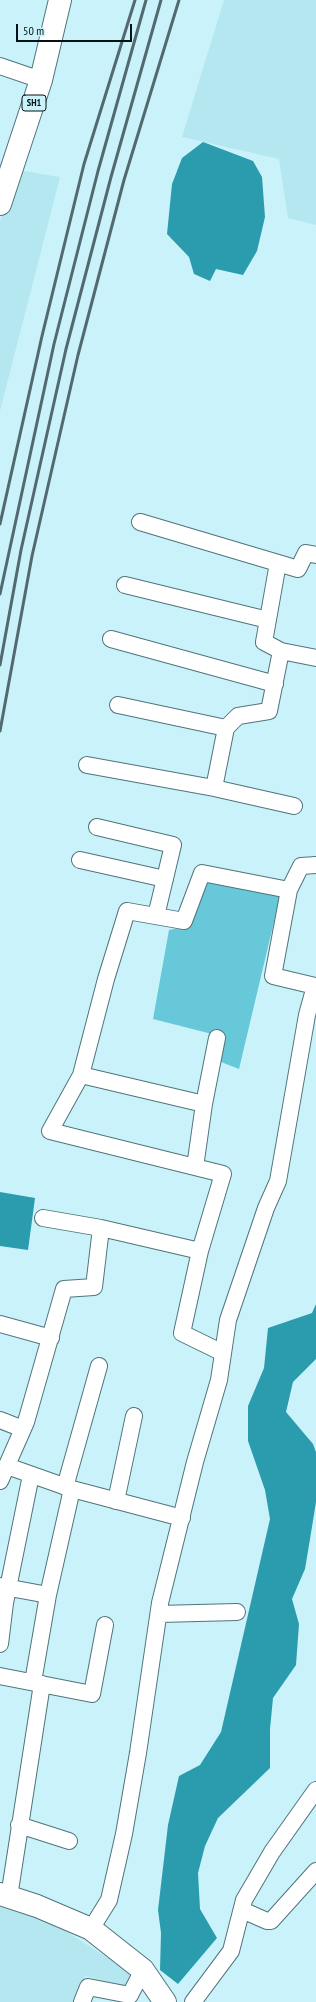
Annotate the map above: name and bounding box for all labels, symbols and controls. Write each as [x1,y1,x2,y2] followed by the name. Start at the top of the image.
[18,16,134,42] scale bar
[23,23,44,38] text: 50 m
[22,95,46,111] road number: SH1

